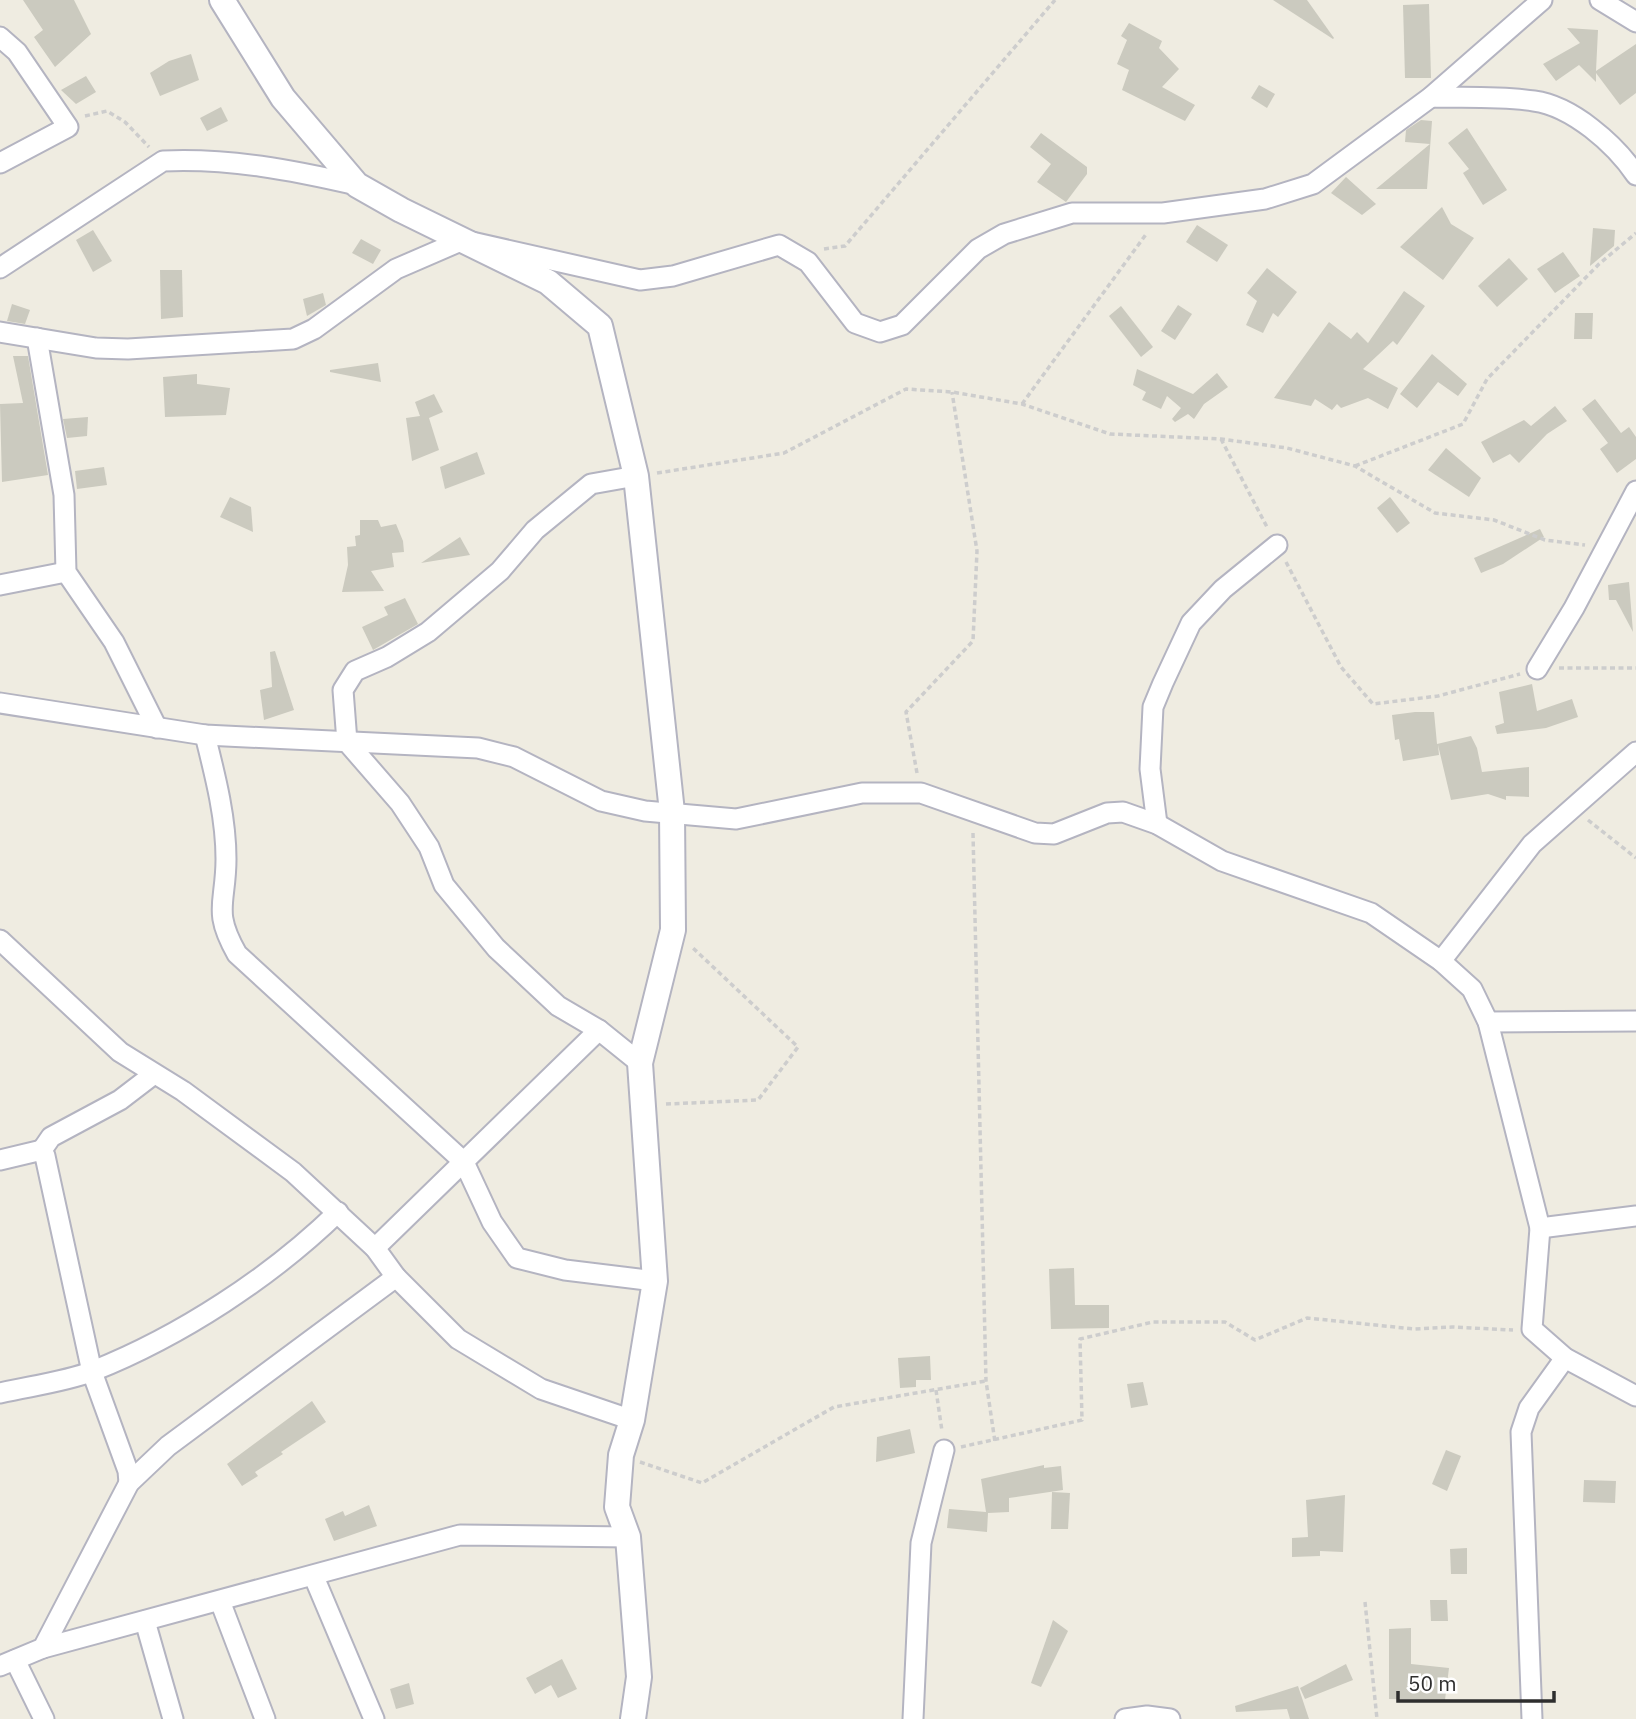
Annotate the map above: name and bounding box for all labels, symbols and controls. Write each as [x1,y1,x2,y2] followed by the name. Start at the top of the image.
[1398,1660,1554,1704] scale bar
[1408,1669,1457,1697] text: 50 m

